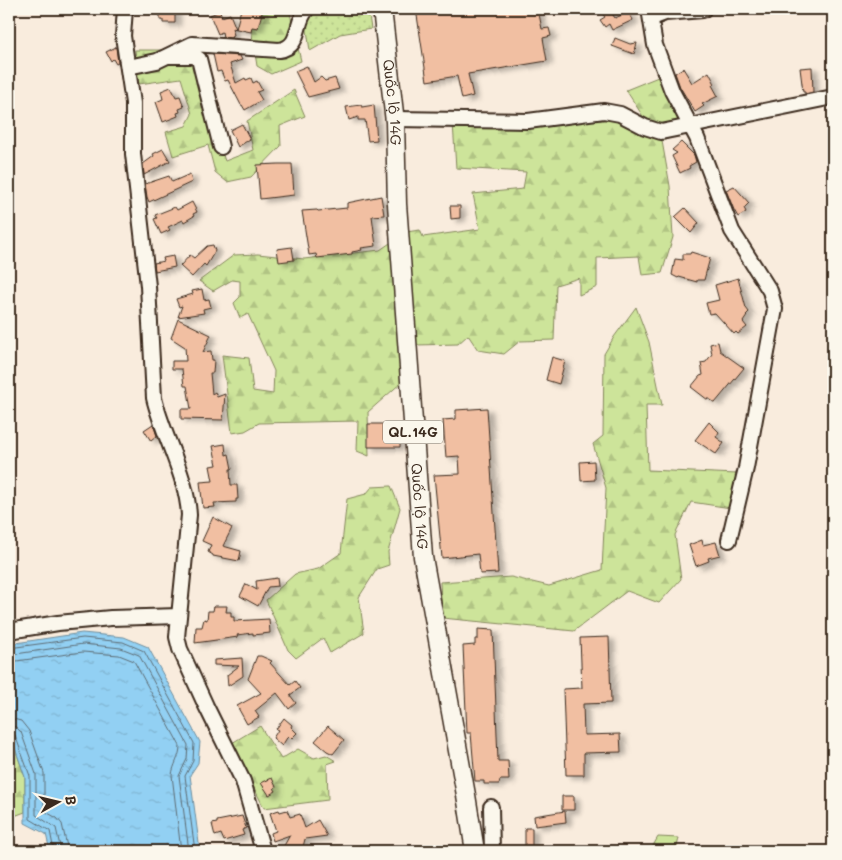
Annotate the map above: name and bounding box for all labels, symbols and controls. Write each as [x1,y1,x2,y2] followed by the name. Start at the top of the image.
[379,58,407,146] street label: Quốc lộ 14G
[383,421,443,444] road number: QL.14G
[407,462,433,550] street label: Quốc lộ 14G
[32,778,82,828] north arrow
[61,794,81,806] text: B

